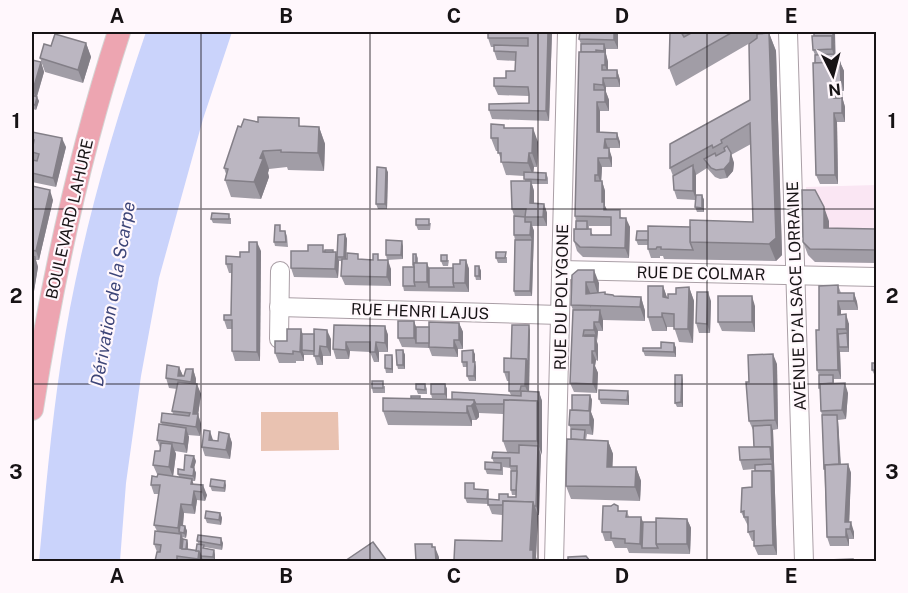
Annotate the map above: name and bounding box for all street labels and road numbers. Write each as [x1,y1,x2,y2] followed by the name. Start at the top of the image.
[42,137,97,301] street label: BOULEVARD LAHURE
[783,181,810,411] street label: AVENUE D'ALSACE LORRAINE
[551,224,572,370] street label: RUE DU POLYGONE
[636,263,766,284] street label: RUE DE COLMAR
[351,300,489,323] street label: RUE HENRI LAJUS

